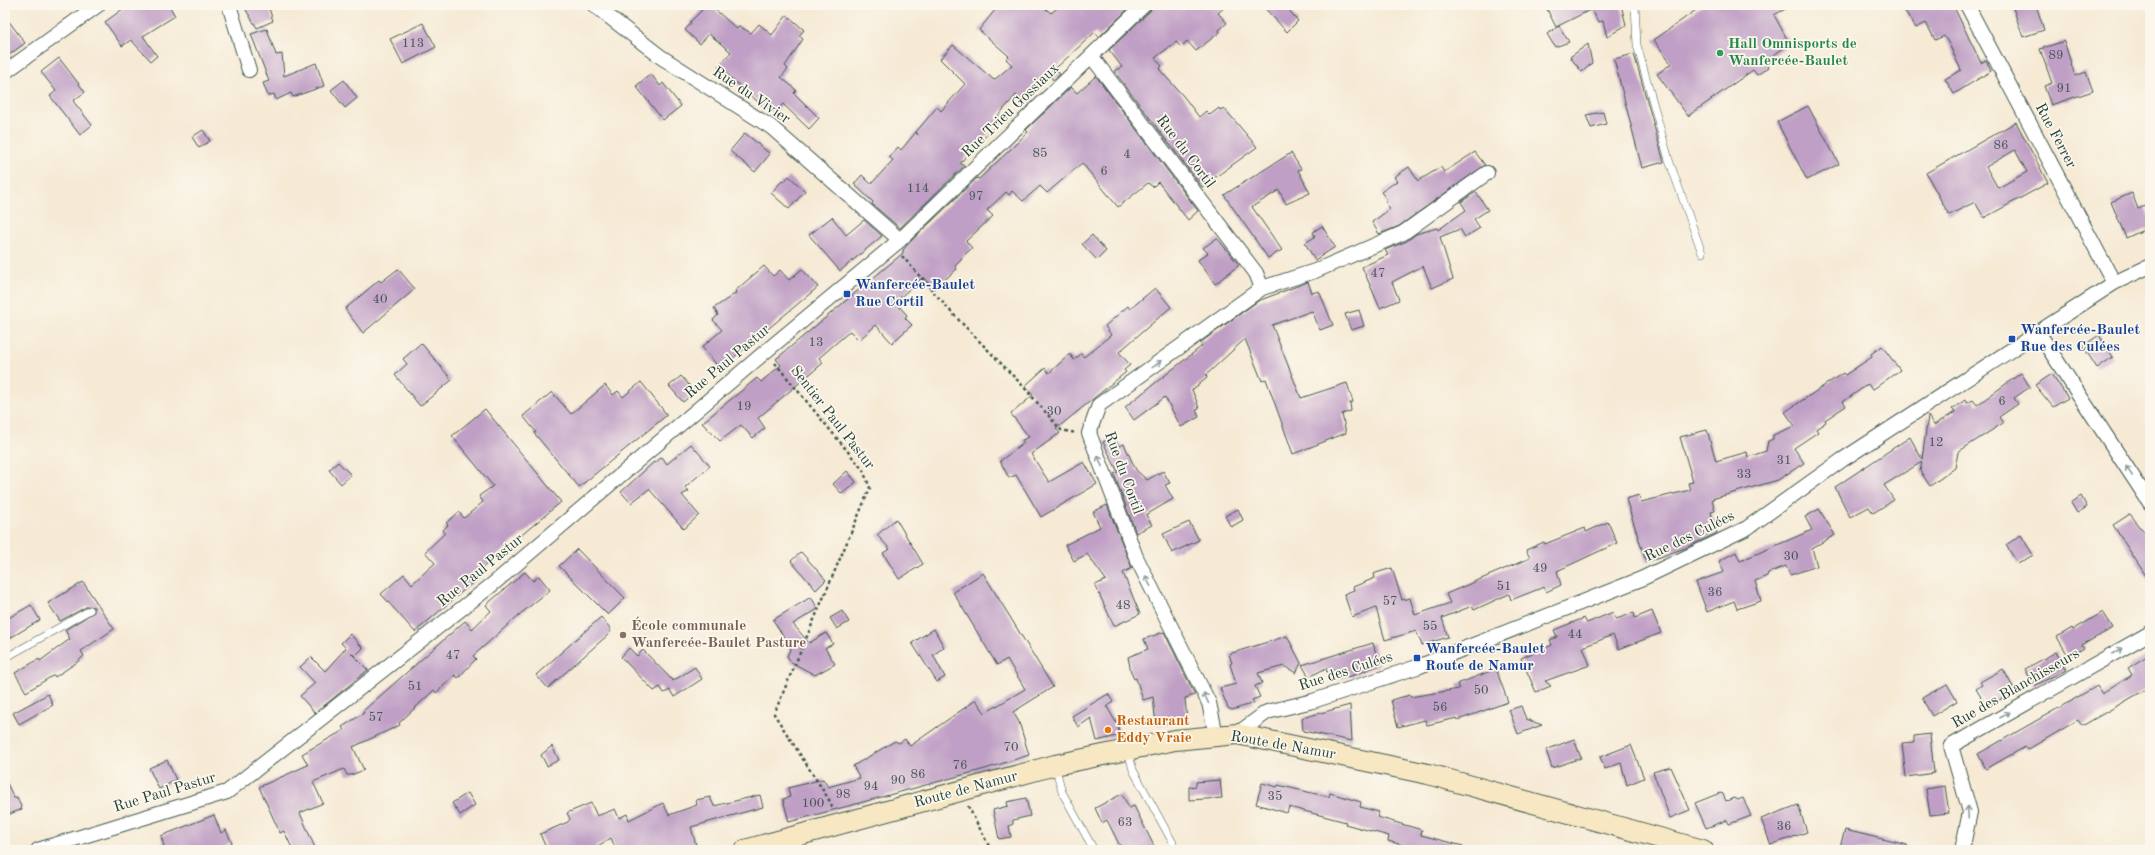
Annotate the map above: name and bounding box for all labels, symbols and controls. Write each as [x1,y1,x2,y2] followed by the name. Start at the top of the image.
[402,37,424,50] house number: 113
[1728,37,1857,69] place label: Hall Omnisports de Wanfercée-Baulet
[1715,48,1725,58] marker: Hall Omnisports de Wanfercée-Baulet
[2048,49,2064,62] house number: 89
[960,61,1063,161] street label: Rue Trieu Gossiaux
[710,65,792,127] street label: Rue du Vivier
[2056,82,2072,95] house number: 91
[2032,101,2078,171] street label: Rue Ferrer
[1153,113,1217,191] street label: Rue du Cortil
[1993,139,2009,152] house number: 86
[1032,147,1048,160] house number: 85
[1123,148,1131,161] house number: 4
[1100,165,1108,178] house number: 6
[907,182,929,195] house number: 114
[968,190,984,203] house number: 97
[1370,267,1386,280] house number: 47
[855,278,975,310] place label: Wanfercée-Baulet Rue Cortil
[842,289,852,299] marker: Wanfercée-Baulet Rue Cortil
[372,293,388,306] house number: 40
[683,322,773,402] street label: Rue Paul Pastur
[2020,323,2140,355] place label: Wanfercée-Baulet Rue des Culées
[2007,334,2017,344] marker: Wanfercée-Baulet Rue des Culées
[808,336,824,349] house number: 13
[1151,360,1162,368] one-way arrow
[787,363,877,473] street label: Sentier Paul Pastur
[1998,395,2006,408] house number: 6
[736,400,752,413] house number: 19
[1046,405,1062,418] house number: 30
[1101,430,1145,516] street label: Rue du Cortil
[1928,436,1944,449] house number: 12
[1776,454,1792,467] house number: 31
[1095,455,1103,467] one-way arrow
[2125,466,2133,477] one-way arrow
[1736,468,1752,481] house number: 33
[1643,509,1737,565] street label: Rue des Culées
[435,532,527,610] street label: Rue Paul Pastur
[1783,550,1799,563] house number: 30
[1532,562,1548,575] house number: 49
[1144,575,1152,587] one-way arrow
[1496,580,1512,593] house number: 51
[1707,586,1723,599] house number: 36
[1382,595,1398,608] house number: 57
[1115,599,1131,612] house number: 48
[631,616,806,651] place label: École communale Wanfercée-Baulet Pasture
[1422,620,1438,633] house number: 55
[1567,628,1583,641] house number: 44
[618,630,628,640] marker: École communale Wanfercée-Baulet Pasture
[1425,642,1545,674] place label: Wanfercée-Baulet Route de Namur
[1950,646,2082,732] street label: Rue des Blanchisseurs
[2112,647,2124,655] one-way arrow
[445,649,461,662] house number: 47
[1297,650,1395,694] street label: Rue des Culées
[1412,653,1422,663] marker: Wanfercée-Baulet Route de Namur
[407,680,423,693] house number: 51
[1473,684,1489,697] house number: 50
[1202,692,1209,704] one-way arrow
[1432,701,1448,714] house number: 56
[368,711,384,724] house number: 57
[1999,711,2011,719] one-way arrow
[1116,714,1192,746] place label: Restaurant Eddy Vraie
[1103,725,1113,735] marker: Restaurant Eddy Vraie
[1229,729,1337,763] street label: Route de Namur
[1003,741,1019,754] house number: 70
[952,759,968,772] house number: 76
[910,768,926,781] house number: 86
[913,769,1019,811] street label: Route de Namur
[112,770,218,816] street label: Rue Paul Pastur
[890,774,906,787] house number: 90
[863,780,879,793] house number: 94
[835,788,851,801] house number: 98
[1267,790,1283,803] house number: 35
[802,797,824,810] house number: 100
[1964,806,1972,819] one-way arrow
[1117,816,1133,829] house number: 63
[1776,820,1792,833] house number: 36

